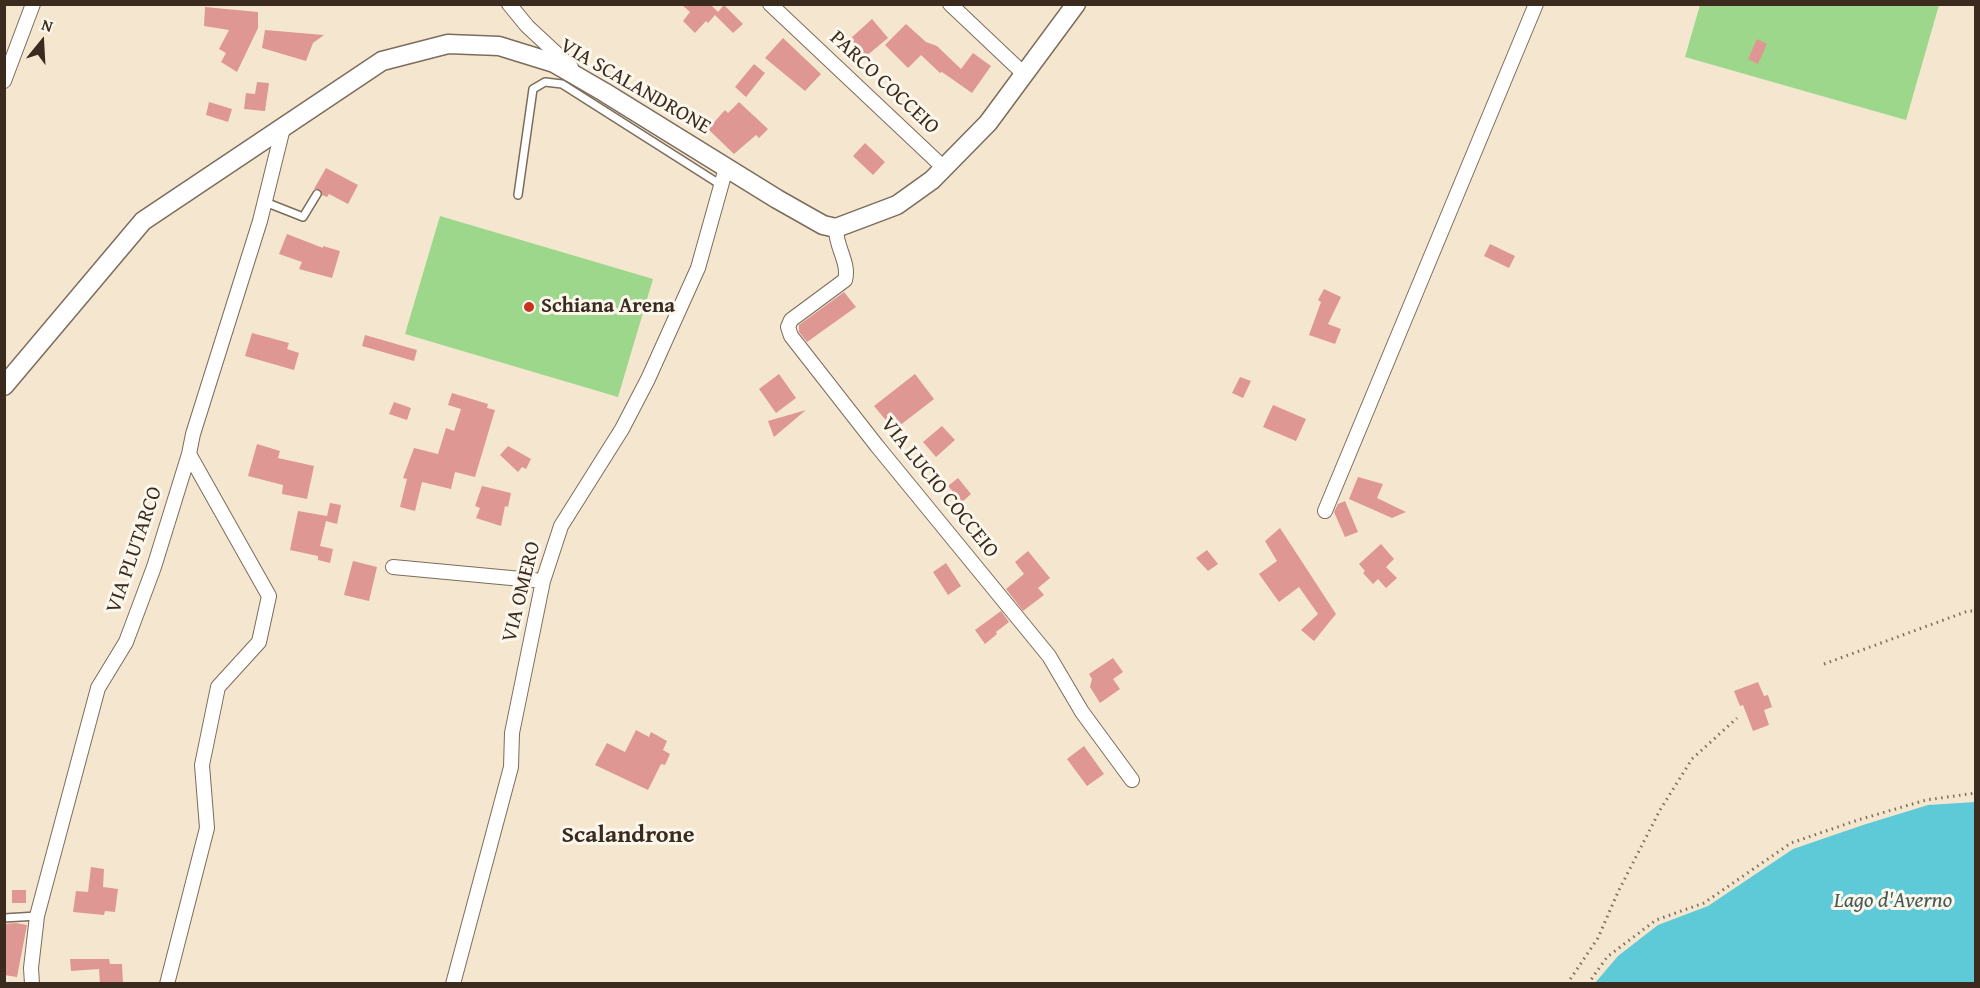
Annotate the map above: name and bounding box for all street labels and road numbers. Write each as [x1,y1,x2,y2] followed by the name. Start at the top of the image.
[824,26,944,140] street label: PARCO COCCEIO
[555,34,715,140] street label: VIA SCALANDRONE
[875,413,1003,563] street label: VIA LUCIO COCCEIO
[102,483,168,617] street label: VIA PLUTARCO
[497,539,547,645] street label: VIA OMERO

